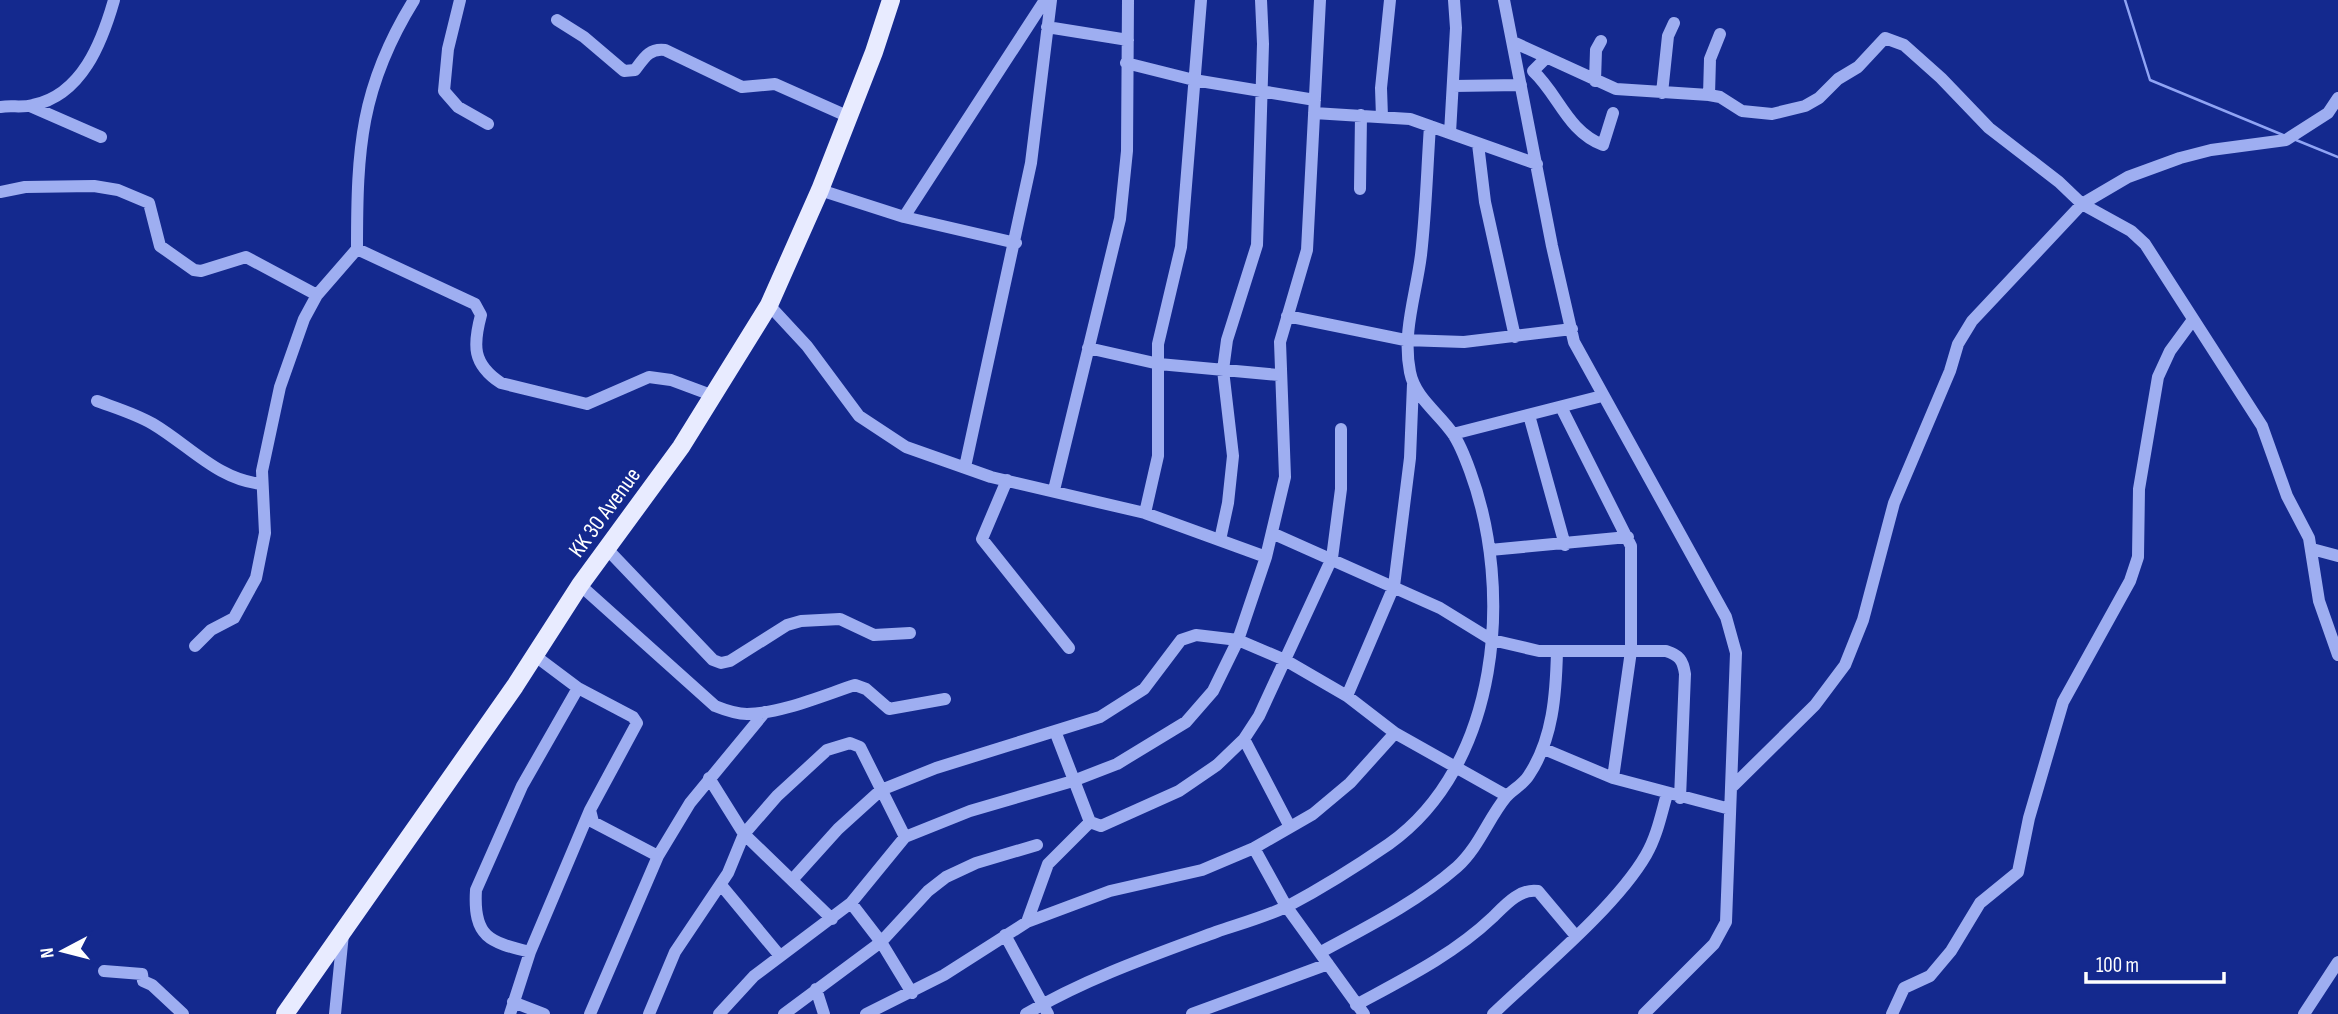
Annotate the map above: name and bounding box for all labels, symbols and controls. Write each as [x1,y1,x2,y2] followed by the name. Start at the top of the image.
[563,462,647,563] street label: KK 30 Avenue
[28,916,98,986] north arrow
[2086,940,2224,984] scale bar
[36,946,60,959] text: N
[2096,953,2139,978] text: 100 m

